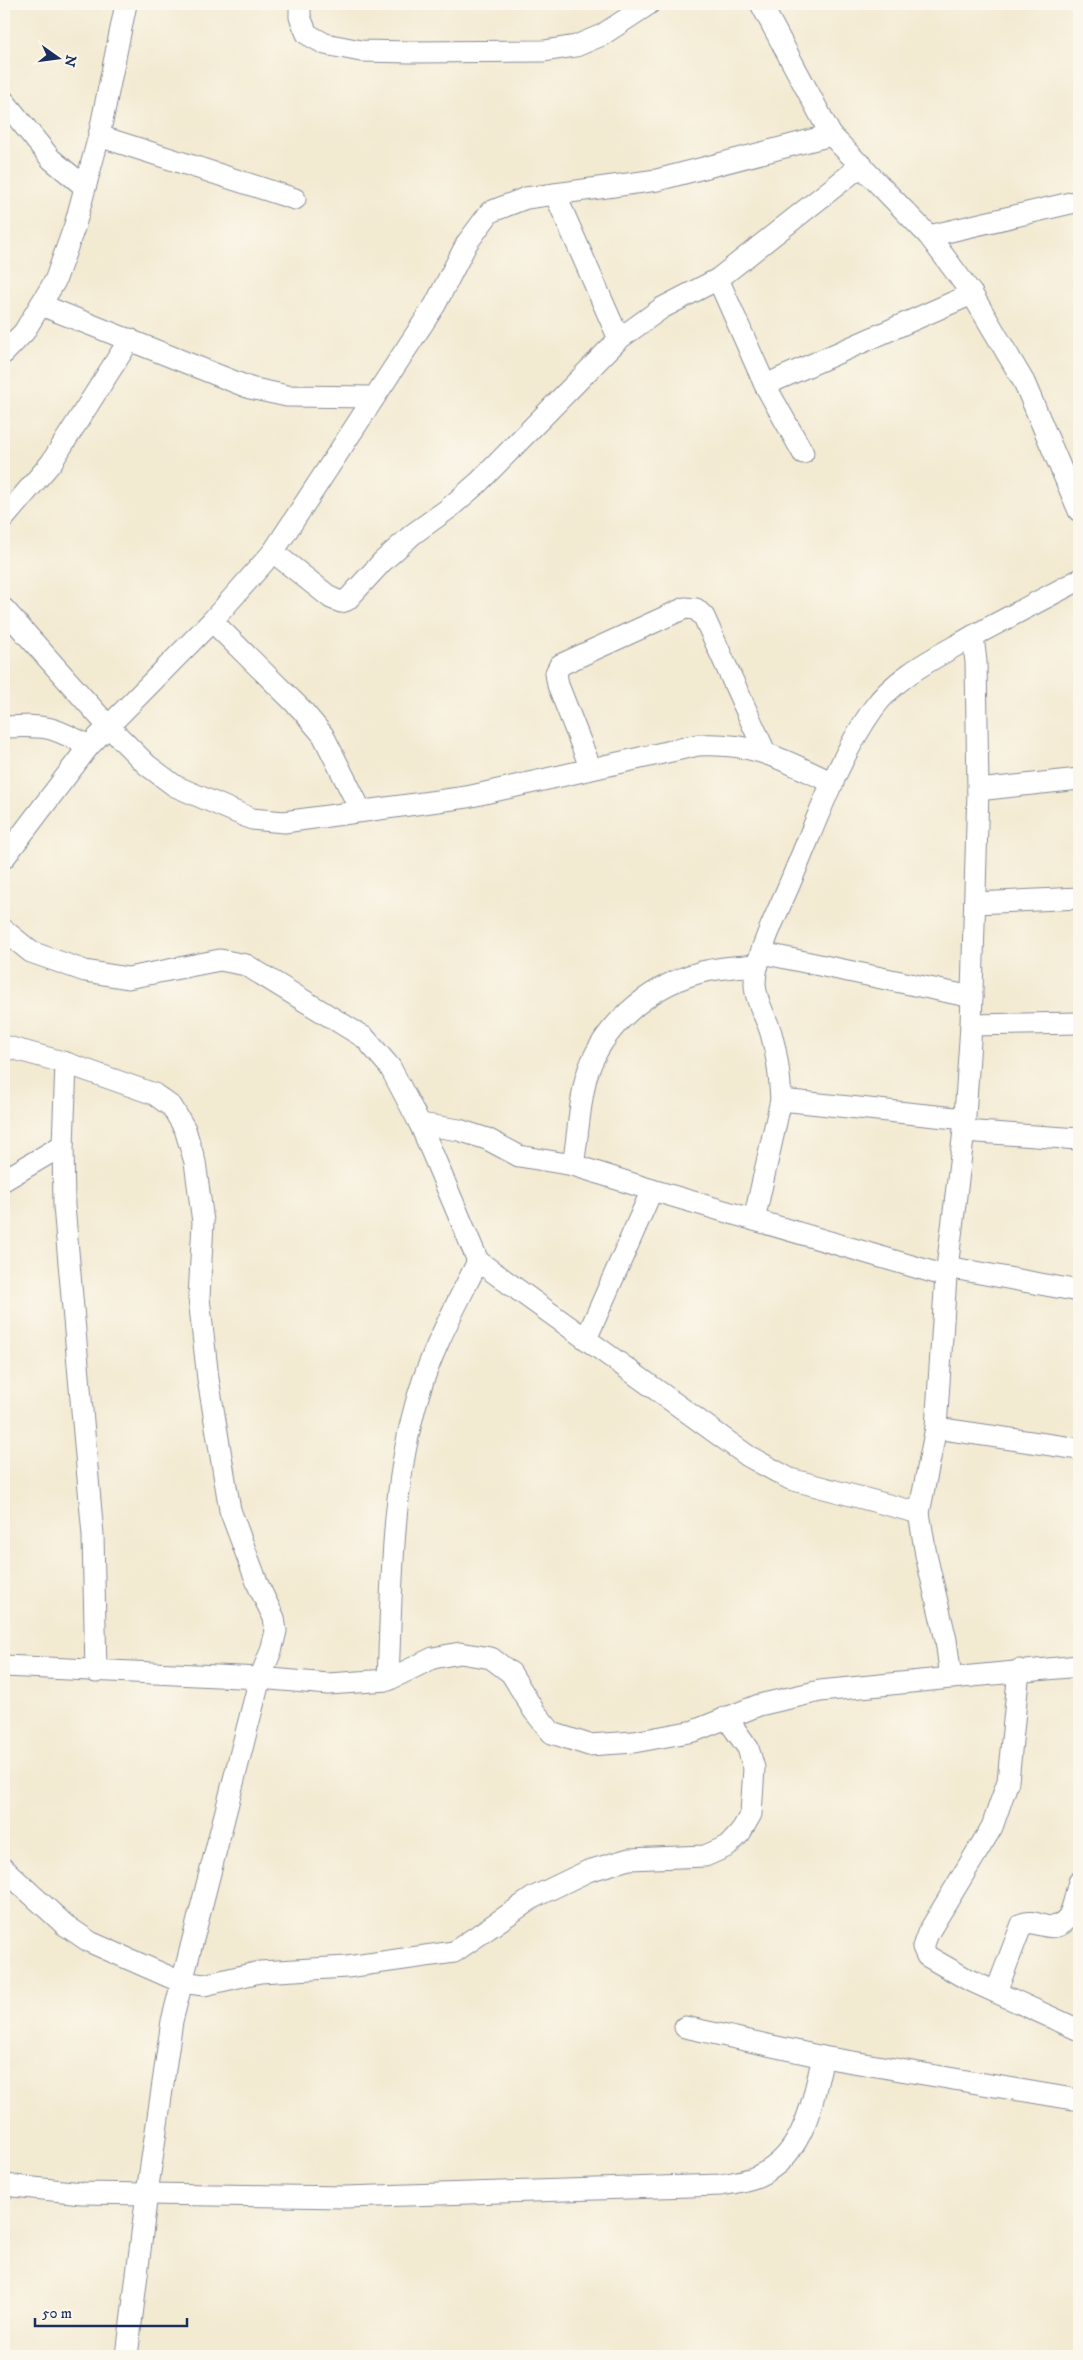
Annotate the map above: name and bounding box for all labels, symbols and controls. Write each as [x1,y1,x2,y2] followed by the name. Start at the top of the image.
[32,32,82,82] north arrow
[59,53,80,69] text: N
[35,2295,188,2327] scale bar
[42,2304,72,2323] text: 50 m

